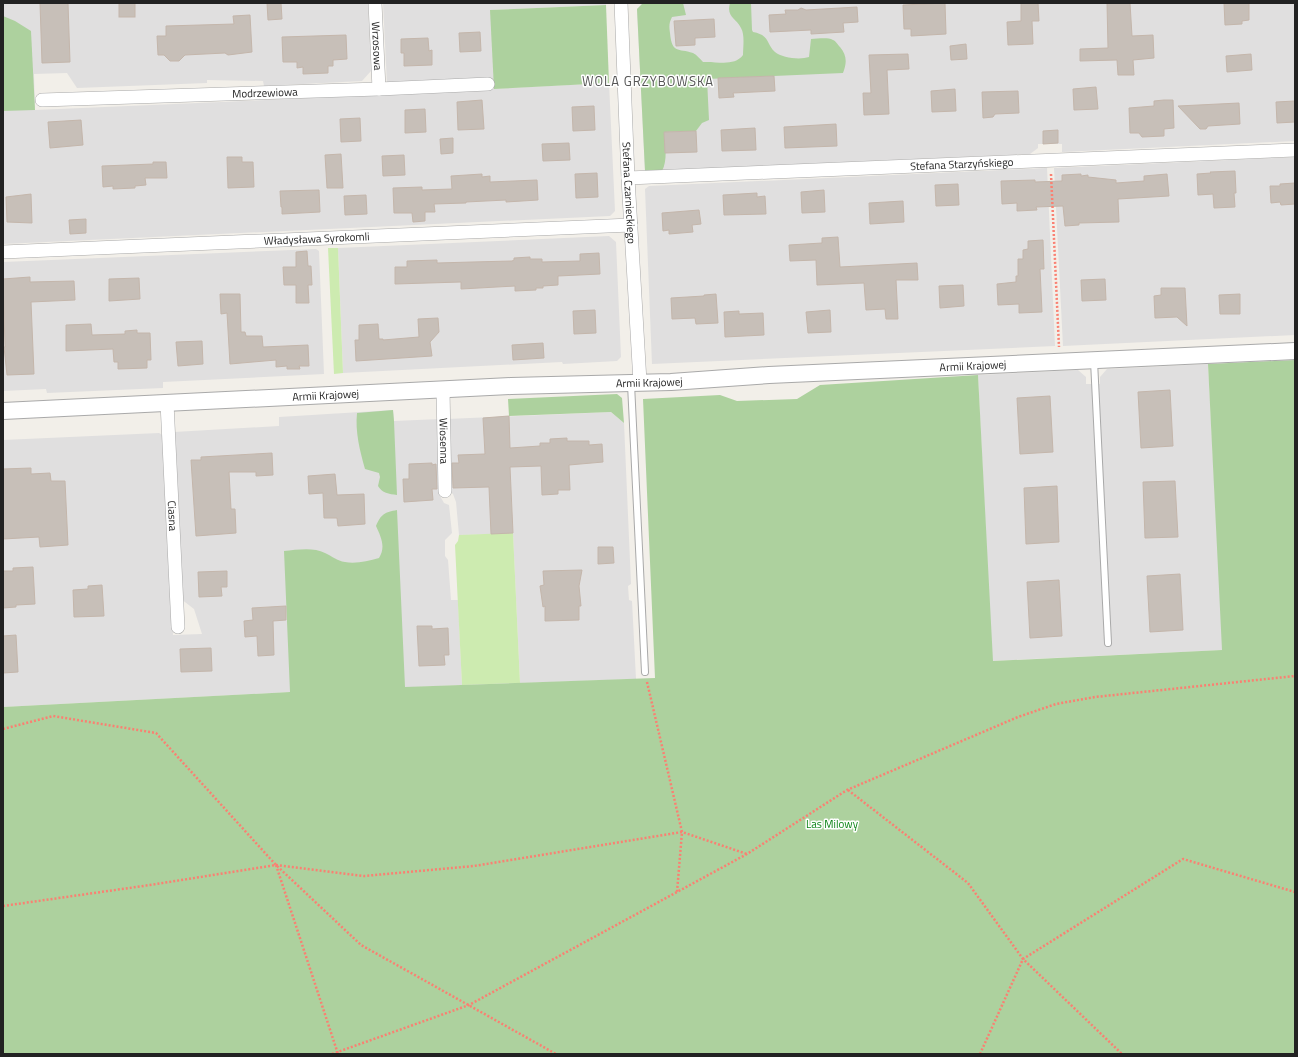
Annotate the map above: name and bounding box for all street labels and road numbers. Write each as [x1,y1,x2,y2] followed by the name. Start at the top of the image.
[368,21,386,71] street label: Wrzosowa
[232,84,298,102] street label: Modrzewiowa
[619,142,640,244] street label: Stefana Czarnieckiego
[910,154,1014,174] street label: Stefana Starzyńskiego
[263,228,370,249] street label: Władysława Syrokomli
[939,356,1007,375] street label: Armii Krajowej
[616,373,683,391] street label: Armii Krajowej
[292,385,359,405] street label: Armii Krajowej
[436,418,452,465] street label: Wiosenna
[164,500,181,532] street label: Ciasna

